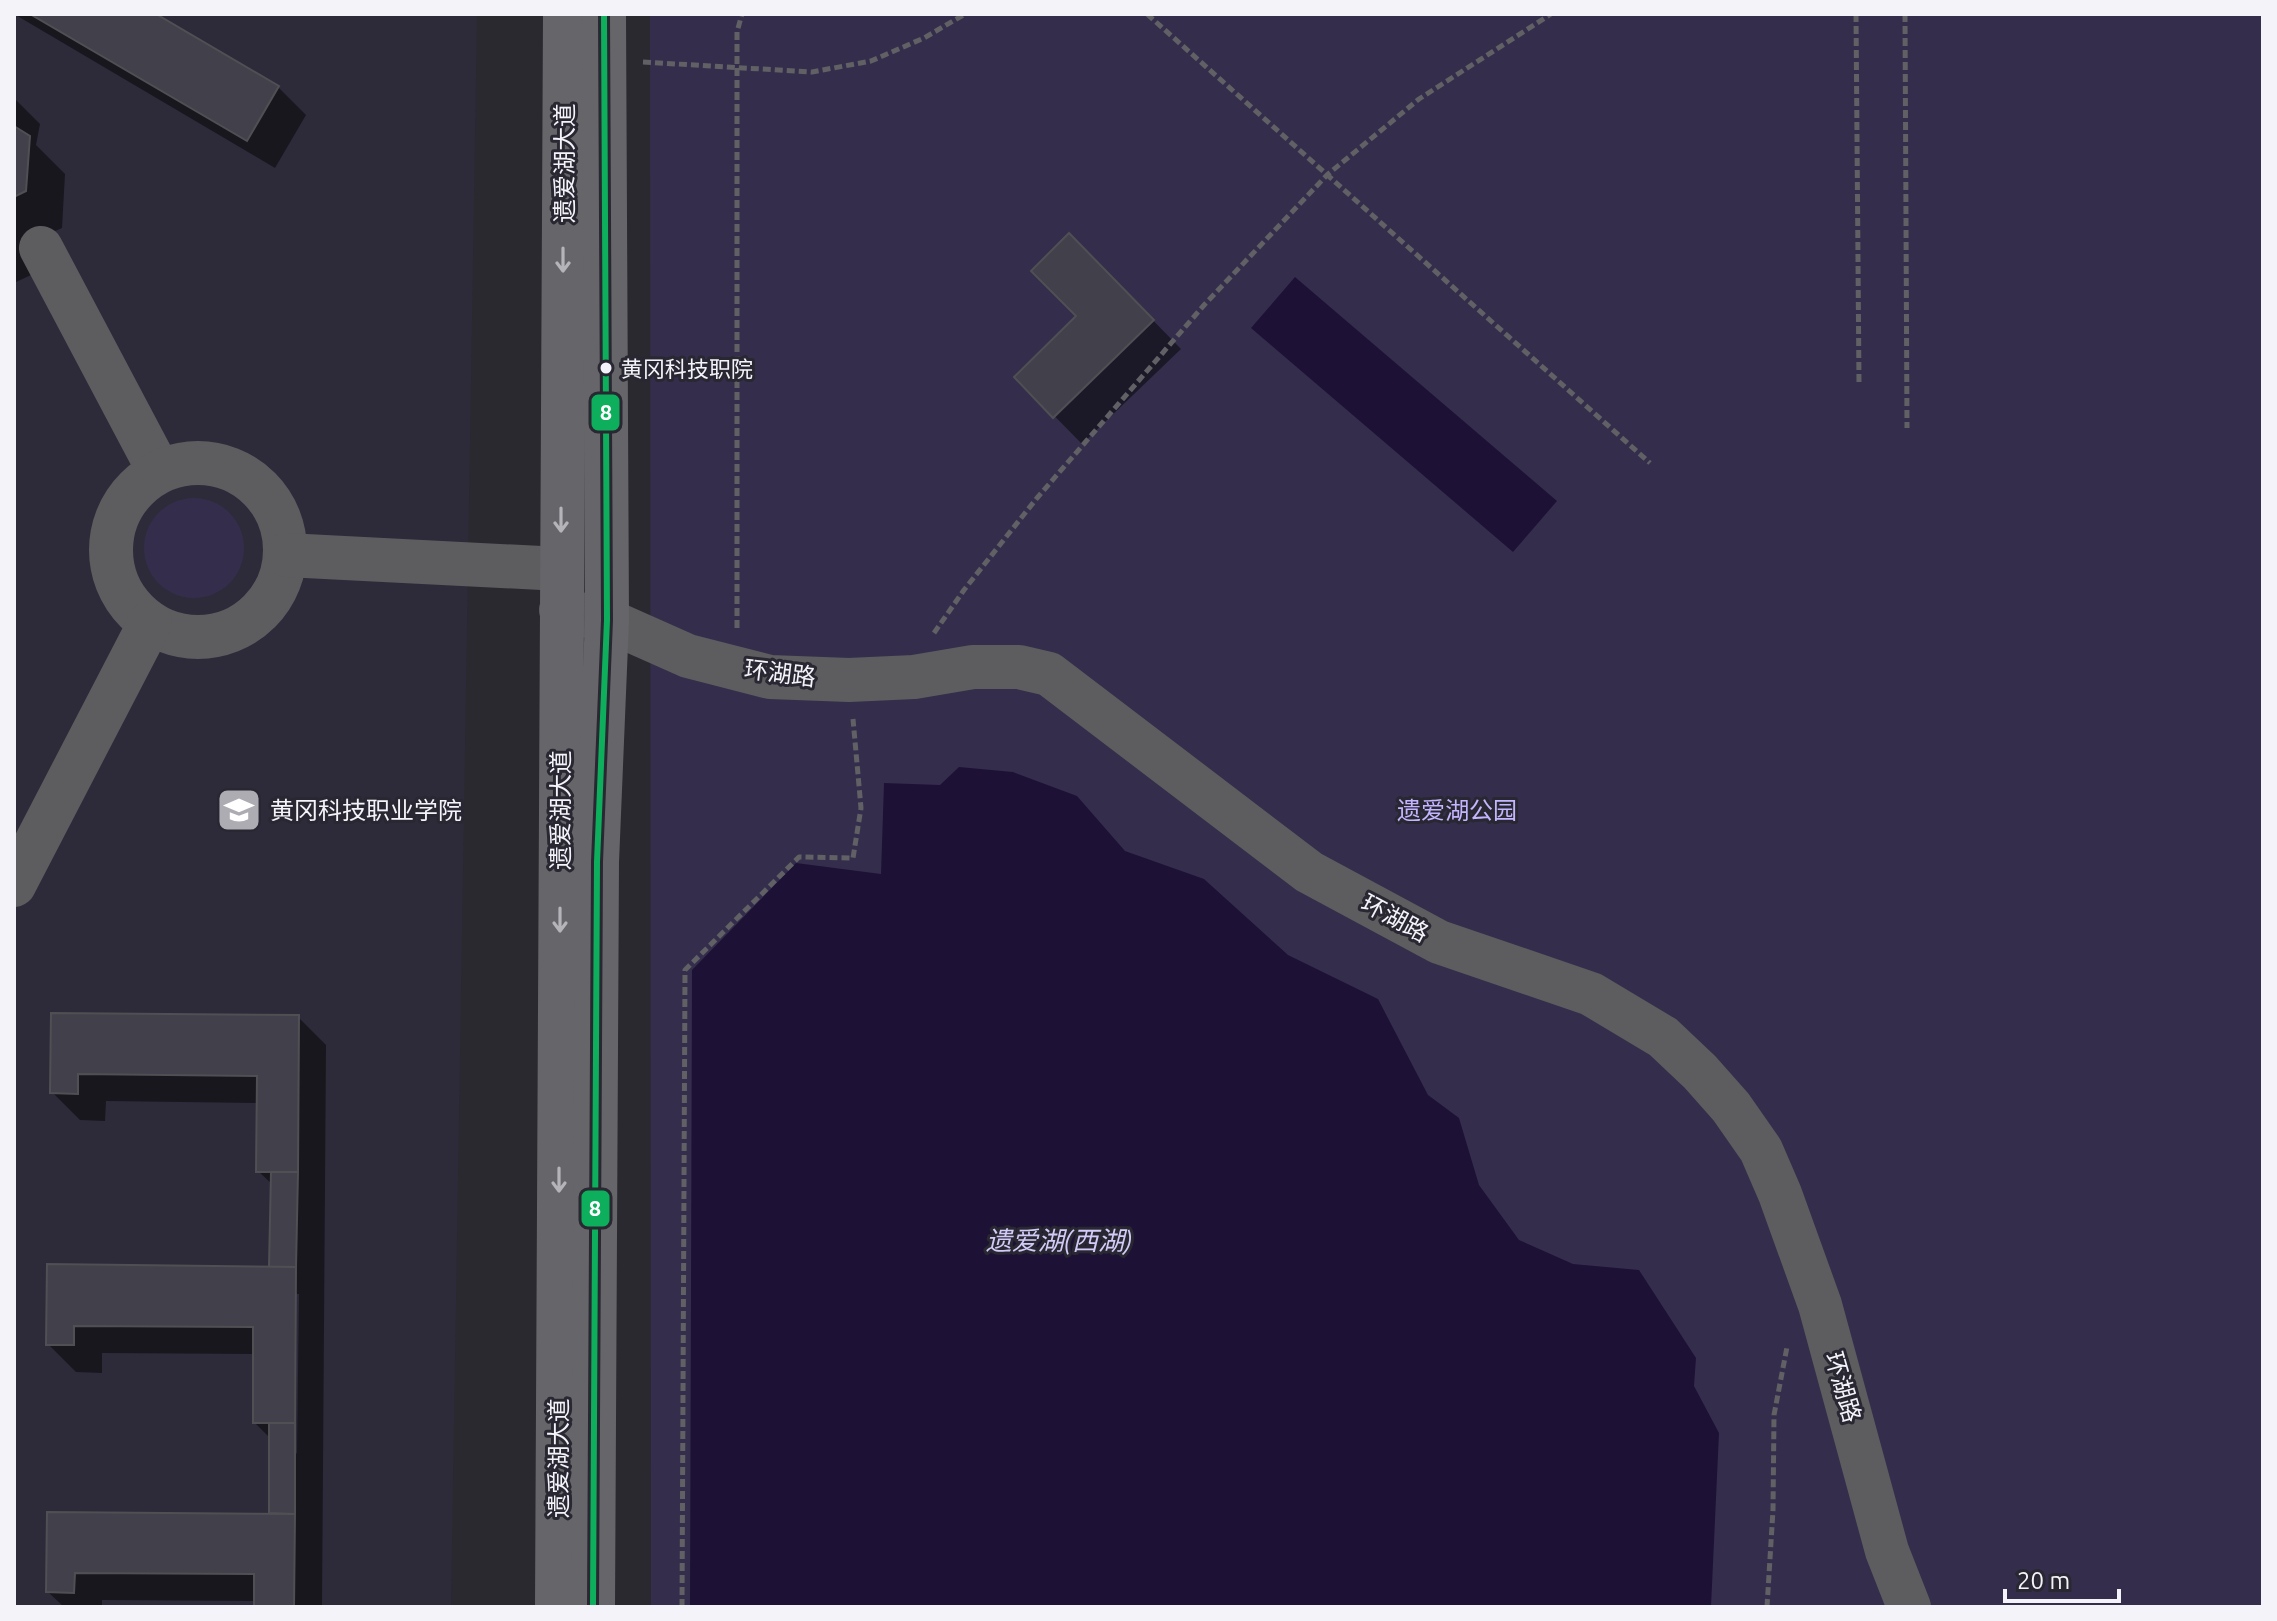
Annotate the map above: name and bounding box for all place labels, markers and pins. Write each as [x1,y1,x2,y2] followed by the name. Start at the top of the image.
[621,356,753,381] place label: 黄冈科技职院
[598,360,614,376] marker: 黄冈科技职院
[215,786,263,834] school or university icon: 黄冈科技职业学院
[270,797,462,824] place label: 黄冈科技职业学院

